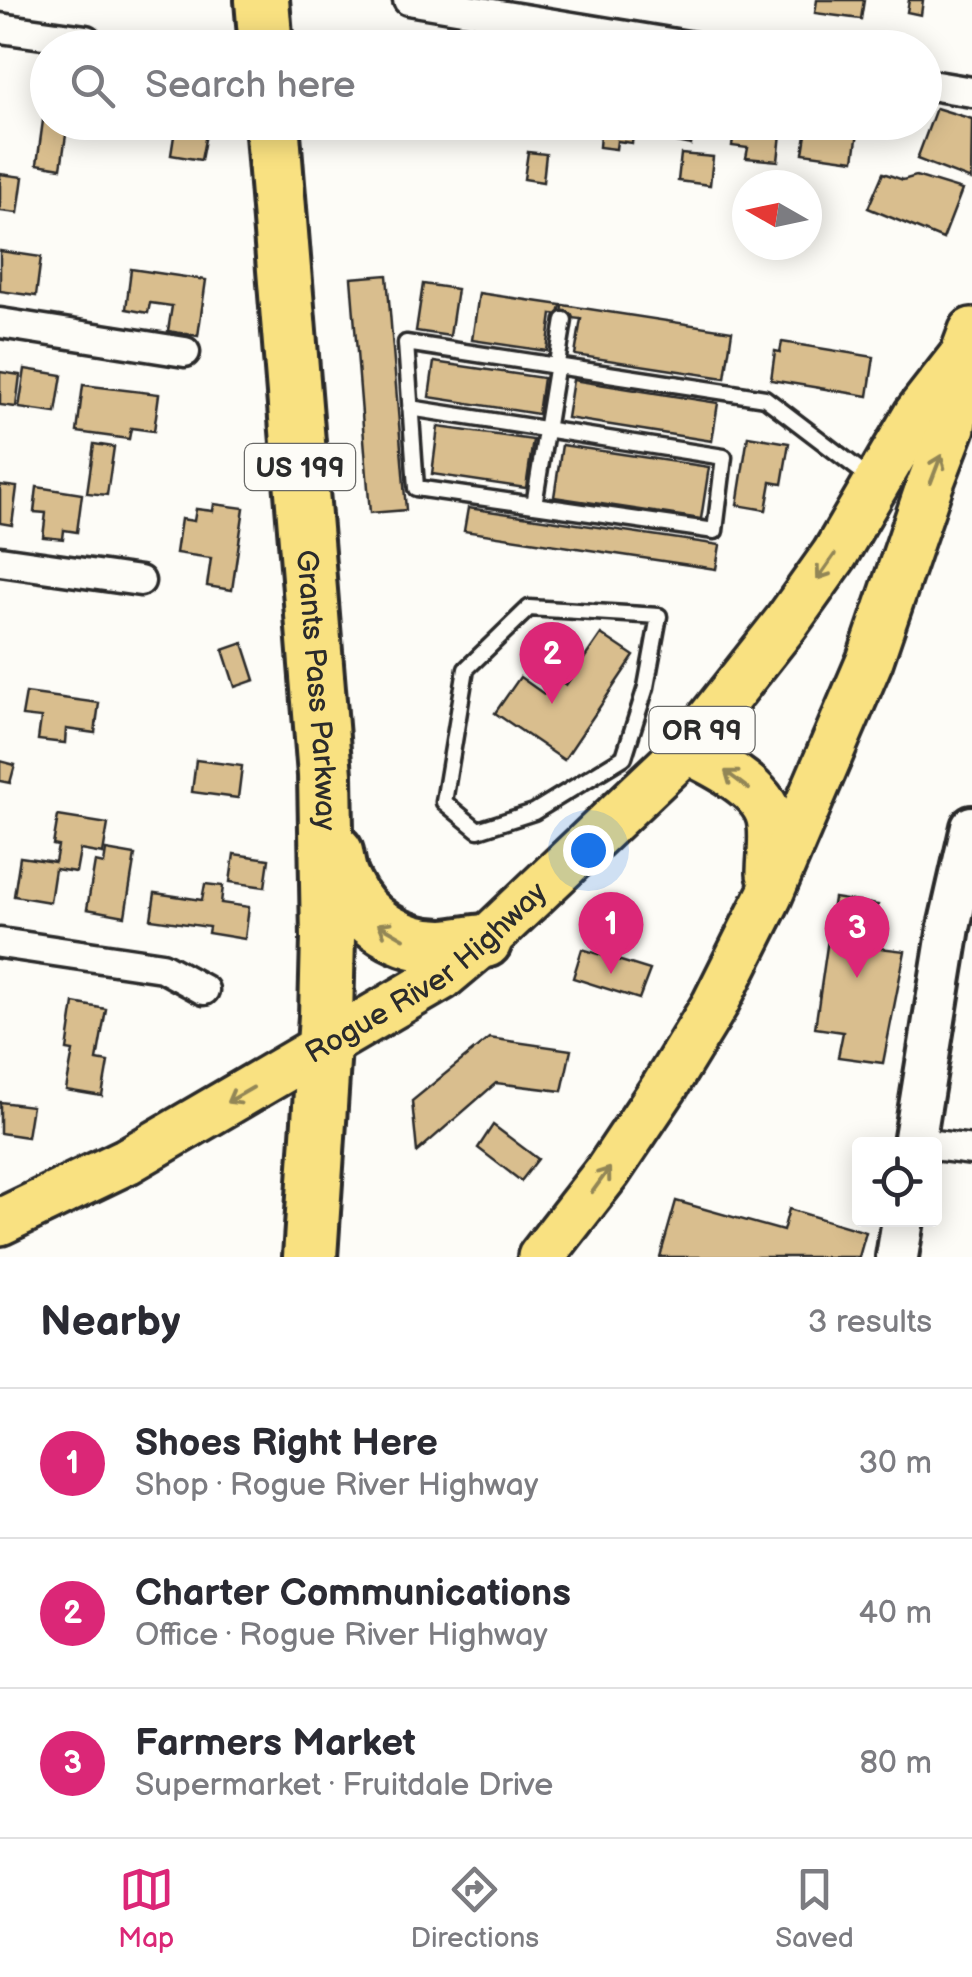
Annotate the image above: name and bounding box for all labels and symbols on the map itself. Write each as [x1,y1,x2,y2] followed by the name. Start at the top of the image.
[732,170,822,260] north arrow
[245,444,355,490] road number: US 199
[928,454,946,485] one-way arrow
[288,548,343,831] street label: Grants Pass Parkway
[816,552,837,580] one-way arrow
[520,622,584,704] pin: 2
[650,707,754,753] road number: OR 99
[724,770,751,791] one-way arrow
[563,825,614,876] your location
[299,875,555,1072] street label: Rogue River Highway
[578,892,644,974] pin: 1
[824,896,890,978] pin: 3
[377,921,406,941] one-way arrow
[226,1085,255,1105] one-way arrow
[590,1167,611,1194] one-way arrow

